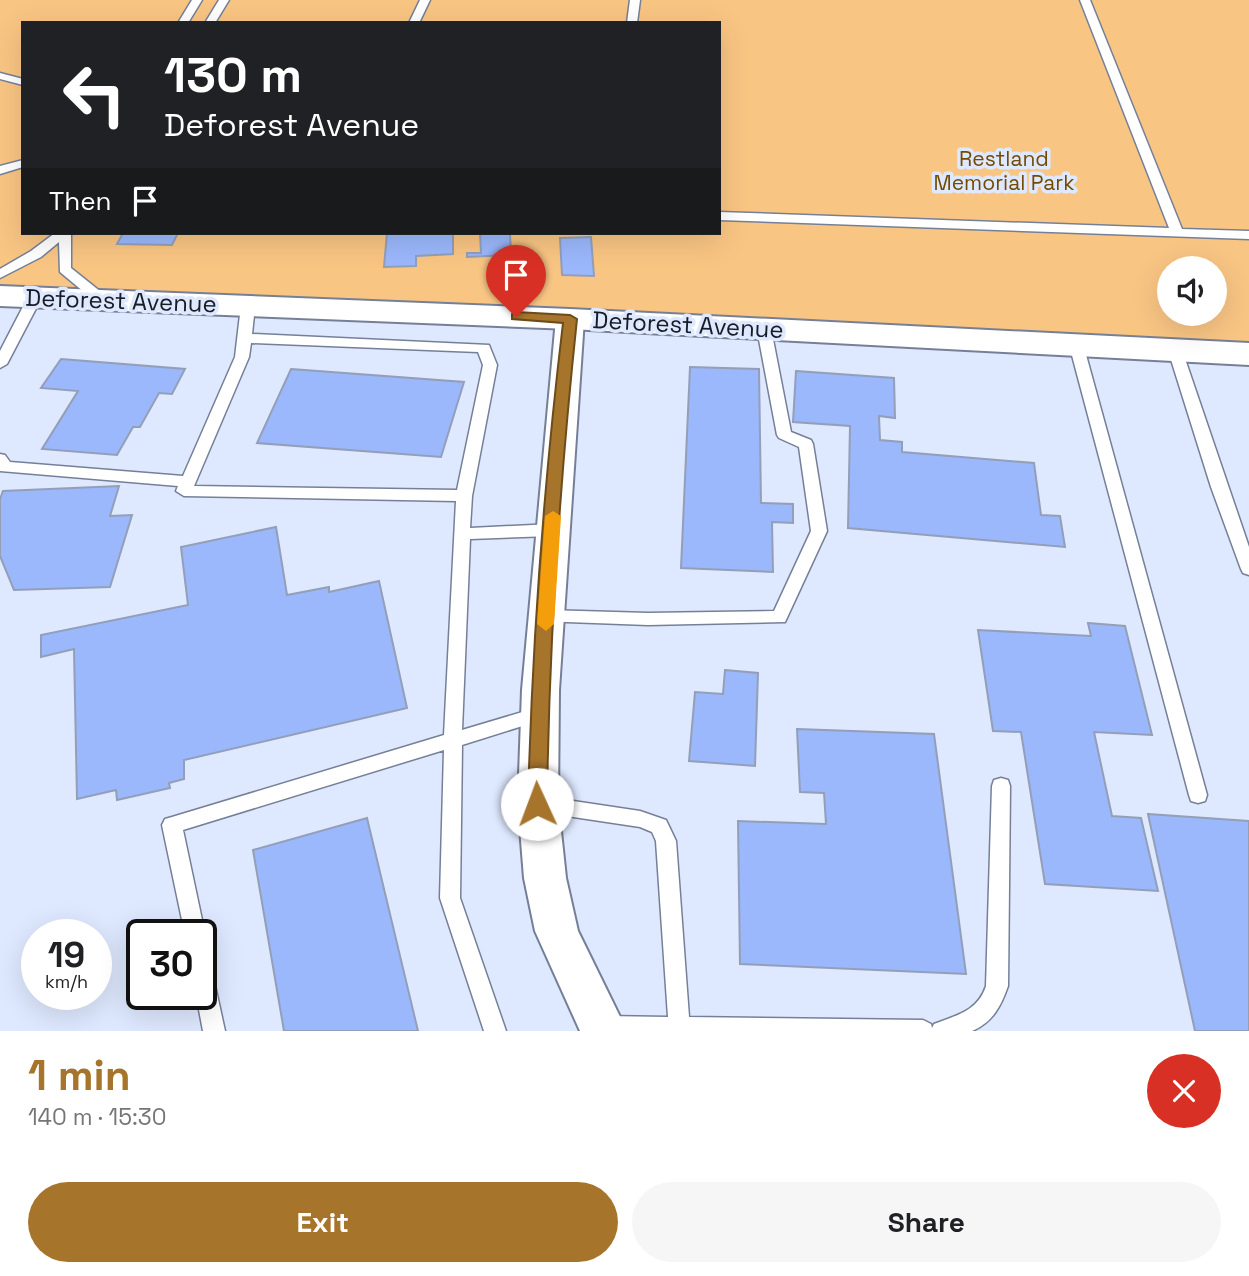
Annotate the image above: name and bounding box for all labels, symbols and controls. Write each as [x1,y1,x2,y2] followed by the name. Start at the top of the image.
[164,44,302,106] text: 130 m
[49,49,140,140] icon: left
[164,105,419,145] text: Deforest Avenue
[934,145,1075,196] park label: Restland Memorial Park
[126,182,164,220] icon: arrive
[49,184,112,218] text: Then
[486,245,546,317] pin
[497,256,535,294] icon: arrive
[1157,256,1227,326] map controls
[1157,256,1227,326] button: sound
[25,282,217,319] street label: Deforest Avenue
[592,304,784,345] street label: Deforest Avenue
[500,767,574,841] position arrow
[126,919,217,1010] speed limit sign: 30
[48,933,85,977] text: 19
[45,970,88,993] text: km/h
[28,1049,131,1102] text: 1 min
[1147,1054,1221,1128] button: close
[28,1102,166,1132] text: 140 m · 15:30
[28,1182,618,1262] button: Exit
[632,1182,1221,1262] button: Share

